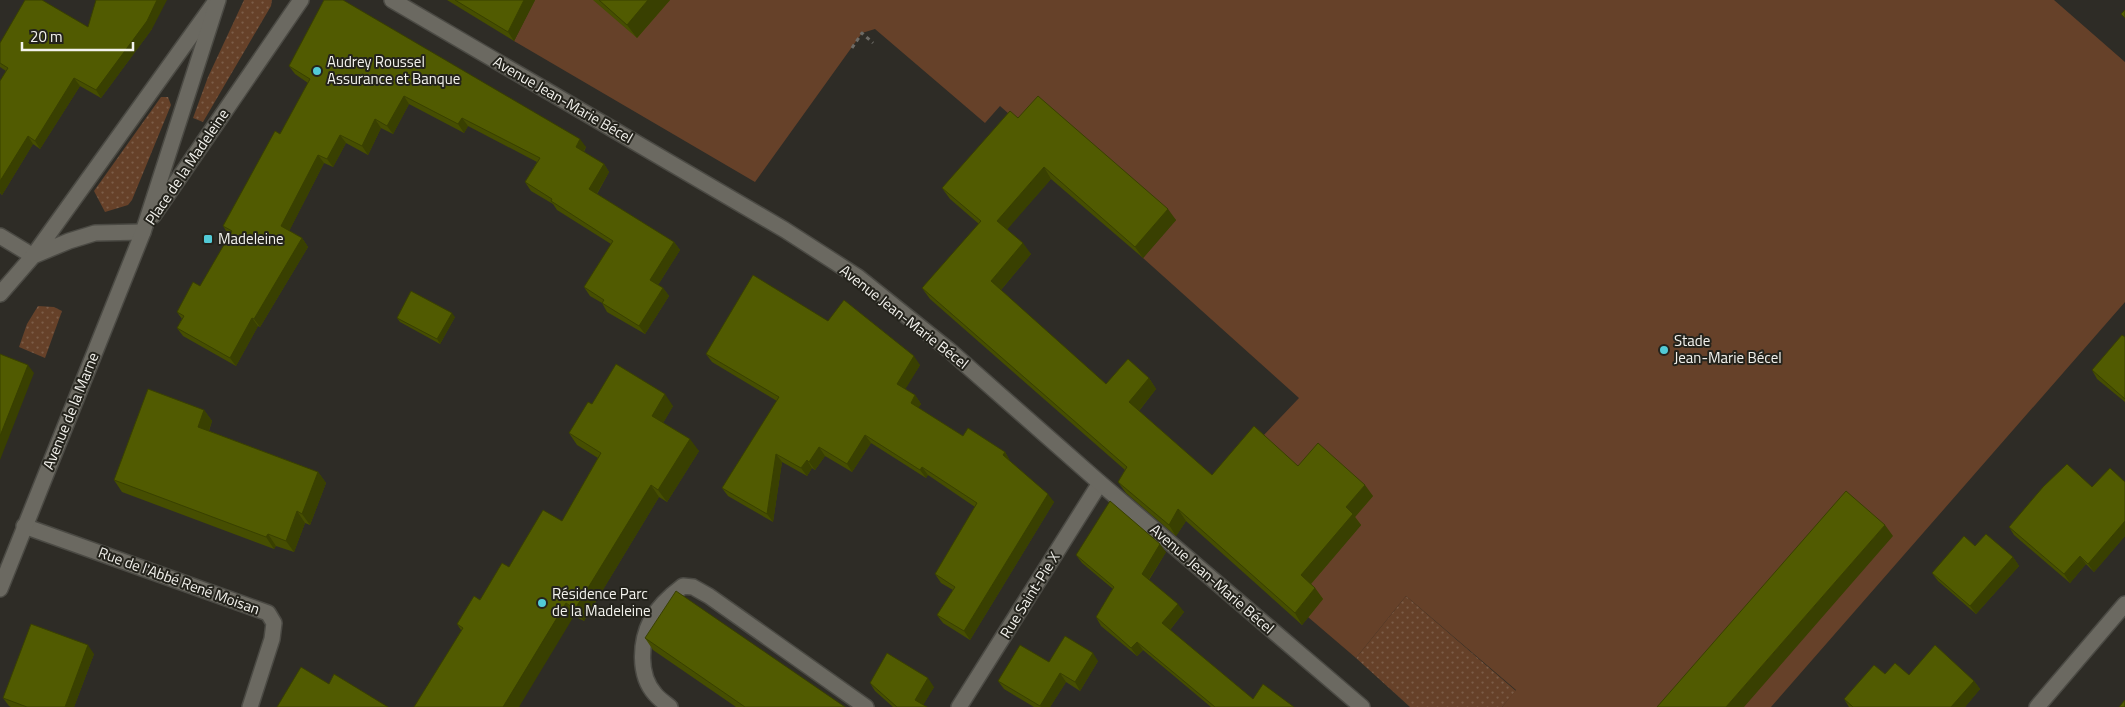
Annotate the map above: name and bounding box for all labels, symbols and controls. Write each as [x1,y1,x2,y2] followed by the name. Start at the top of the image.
[22,20,134,52] scale bar
[30,25,63,48] text: 20 m
[327,50,460,90] place label: Audrey Roussel Assurance et Banque
[489,50,637,149] street label: Avenue Jean-Marie Bécel
[311,65,323,77] marker: Audrey Roussel Assurance et Banque
[139,104,234,229] street label: Place de la Madeleine
[218,227,284,250] place label: Madeleine
[202,233,214,245] marker: Madeleine
[835,259,974,374] street label: Avenue Jean-Marie Bécel
[1674,329,1782,369] place label: Stade Jean-Marie Bécel
[1658,344,1670,356] marker: Stade Jean-Marie Bécel
[37,349,104,473] street label: Avenue de la Marne
[1145,518,1279,639] street label: Avenue Jean-Marie Bécel
[95,541,263,620] street label: Rue de l'Abbé René Moisan
[994,547,1066,642] street label: Rue Saint-Pie X
[552,582,651,622] place label: Résidence Parc de la Madeleine
[536,597,548,609] marker: Résidence Parc de la Madeleine

